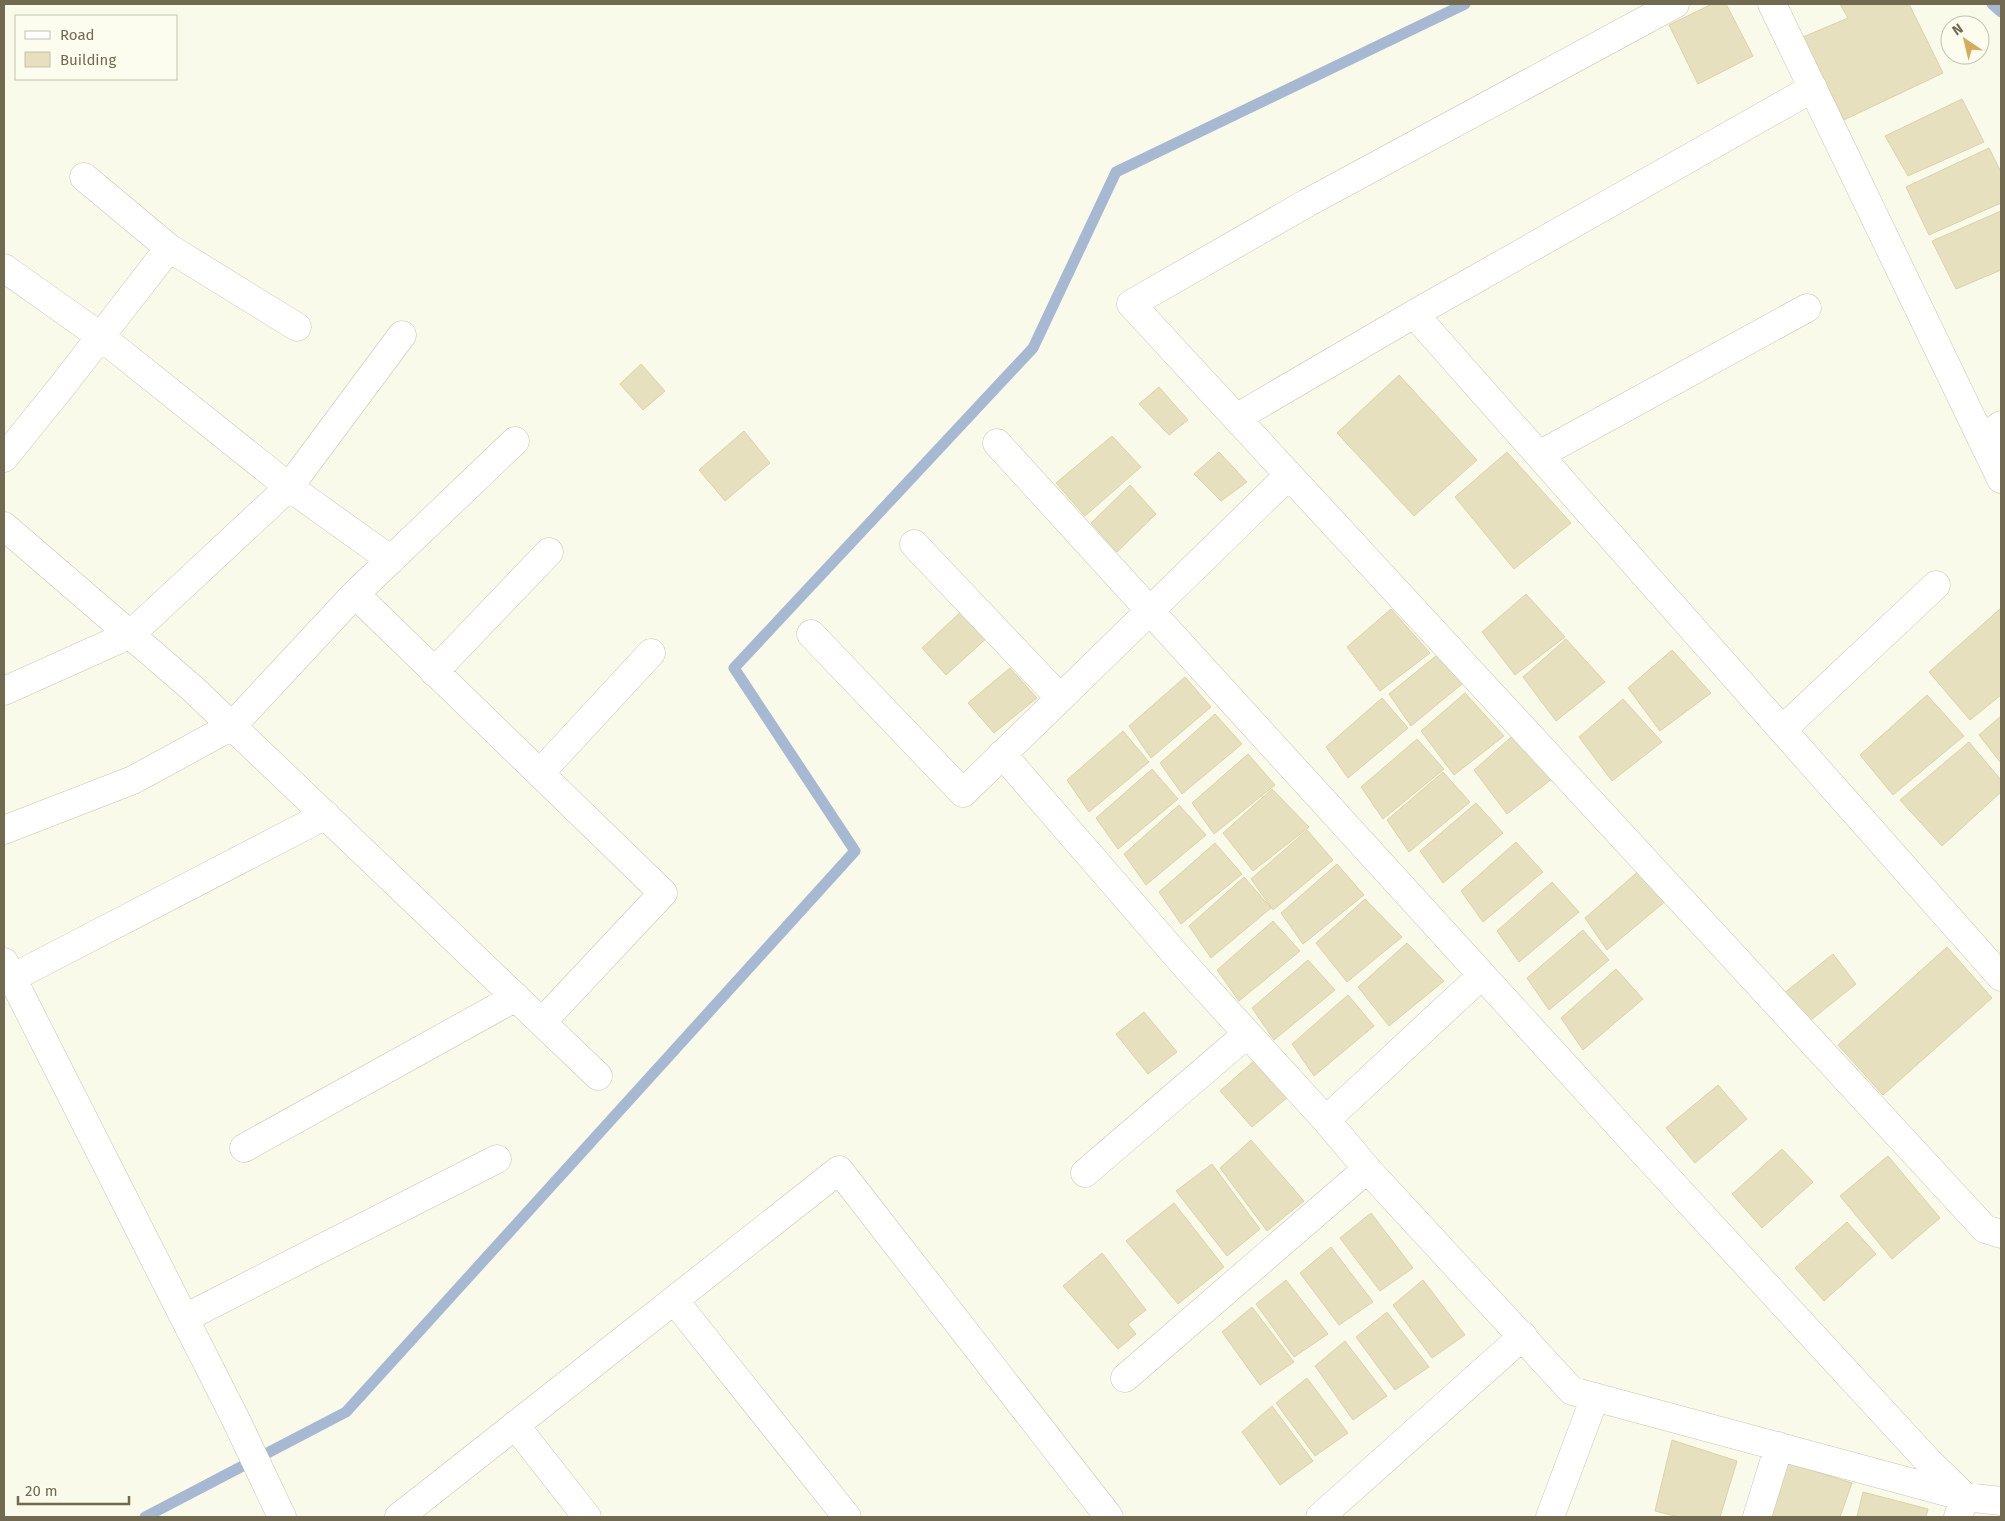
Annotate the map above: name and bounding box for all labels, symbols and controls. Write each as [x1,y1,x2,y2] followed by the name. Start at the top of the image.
[15,15,178,80] legend
[1940,15,1990,65] north arrow
[1949,20,1967,39] text: N
[60,26,95,44] text: Road
[60,51,116,69] text: Building
[18,1474,129,1506] scale bar
[25,1482,58,1500] text: 20 m

